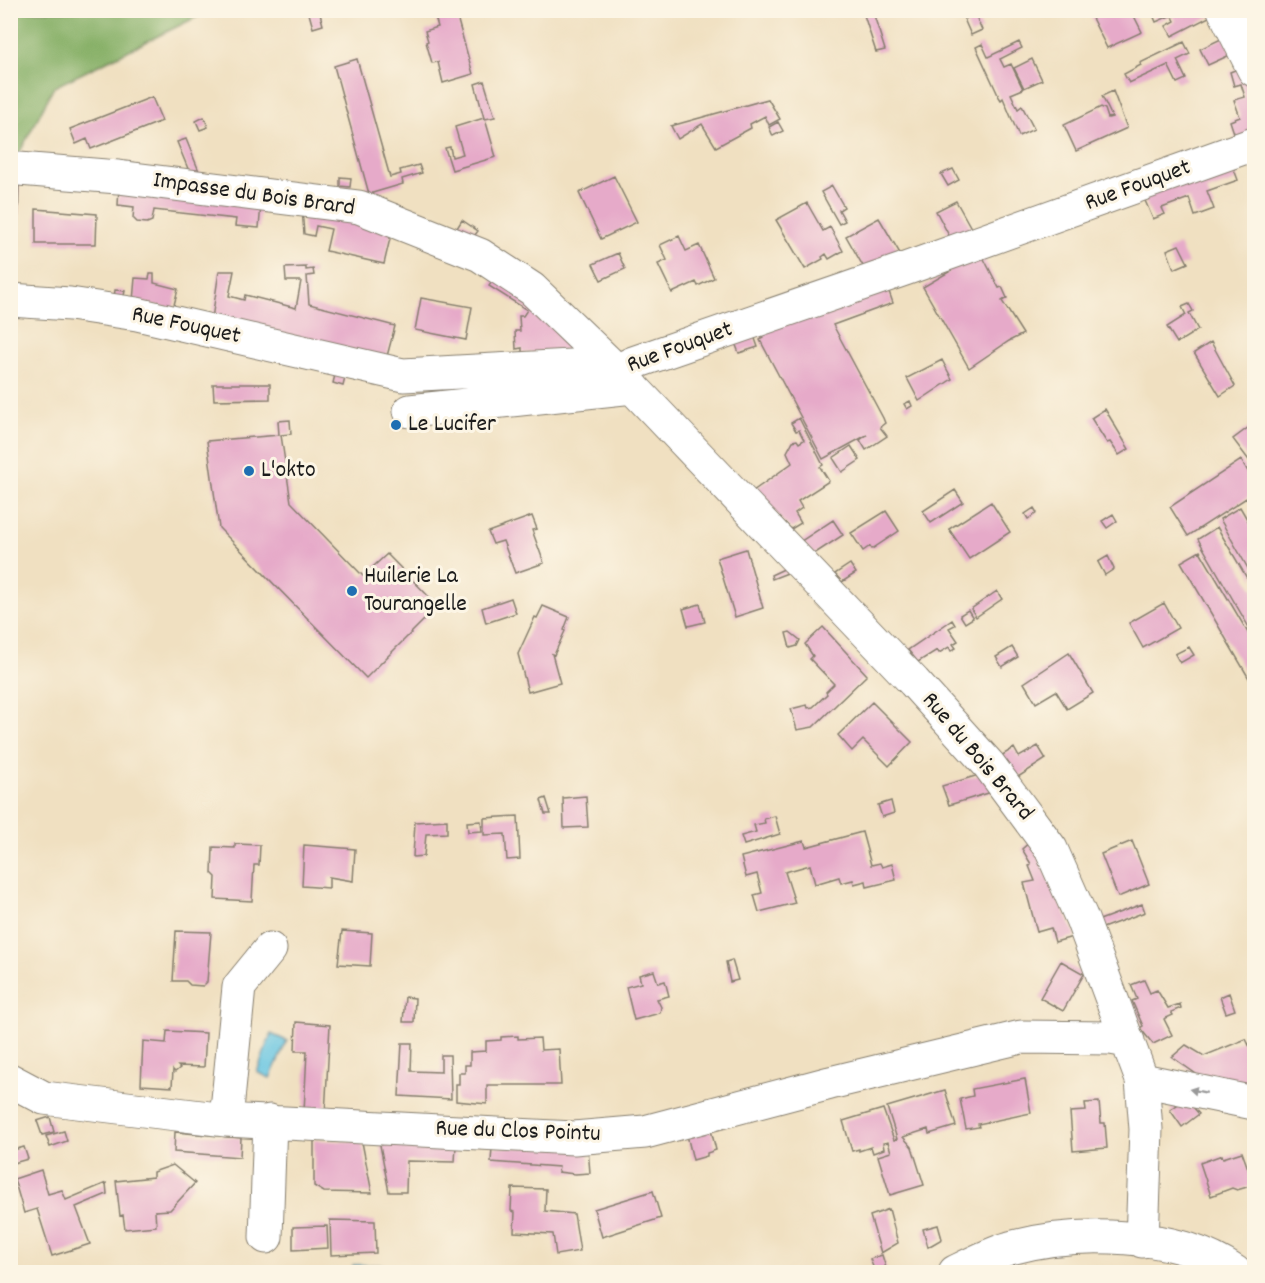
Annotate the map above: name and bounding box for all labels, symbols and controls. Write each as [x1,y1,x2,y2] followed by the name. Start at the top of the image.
[1080,151,1196,221] street label: Rue Fouquet
[151,164,357,226] street label: Impasse du Bois Brard
[129,298,244,354] street label: Rue Fouquet
[622,313,738,383] street label: Rue Fouquet
[408,408,496,442] place label: Le Lucifer
[389,418,403,432] marker: Le Lucifer
[261,454,316,488] place label: L'okto
[242,464,256,478] marker: L'okto
[364,560,467,622] place label: Huilerie La Tourangelle
[345,584,359,598] marker: Huilerie La Tourangelle
[913,685,1041,829] street label: Rue du Bois Brard
[1189,1086,1208,1095] one-way arrow
[435,1112,601,1152] street label: Rue du Clos Pointu

